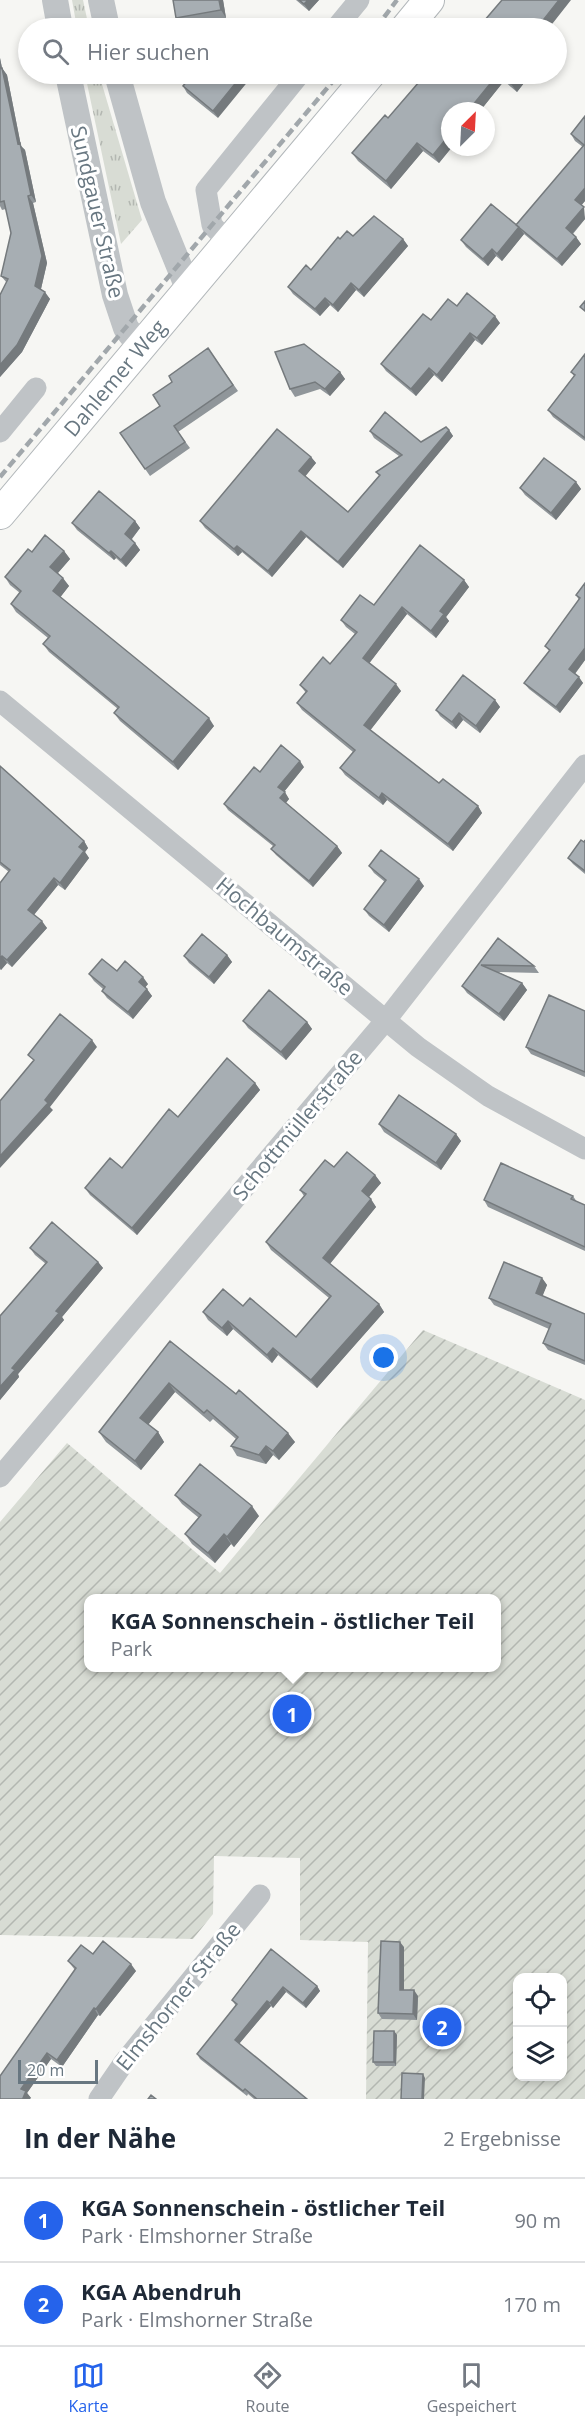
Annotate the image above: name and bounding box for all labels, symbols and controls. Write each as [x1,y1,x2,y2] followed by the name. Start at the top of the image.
[18,18,567,84] search box
[39,35,72,68] icon: search
[87,36,210,66] text: Hier suchen
[441,102,495,156] north arrow
[65,123,131,301] street label: Sundgauer Straße
[57,313,172,442] street label: Dahlemer Weg
[211,870,359,1002] street label: Hochbaumstraße
[226,1044,368,1206] street label: Schottmüllerstraße
[369,1343,398,1372] your location
[84,1594,501,1672] popup
[110,1605,475,1635] text: KGA Sonnenschein - östlicher Teil
[110,1635,152,1662] text: Park
[272,1692,312,1736] pin: 1
[109,1916,247,2076] street label: Elmshorner Straße
[513,1973,567,2081] map controls
[513,1973,567,2027] button: locate
[422,2004,462,2050] pin: 2
[513,2027,567,2081] button: layers
[18,2057,98,2084] scale bar
[27,2059,64,2081] text: 20 m
[24,2120,176,2156] text: In der Nähe
[443,2125,561,2152] text: 2 Ergebnisse
[81,2192,445,2222] text: KGA Sonnenschein - östlicher Teil
[38,2207,49,2234] text: 1
[514,2207,561,2234] text: 90 m
[81,2222,313,2249] text: Park · Elmshorner Straße
[81,2276,242,2306] text: KGA Abendruh
[38,2291,49,2318] text: 2
[503,2291,561,2318] text: 170 m
[81,2306,313,2333] text: Park · Elmshorner Straße
[69,2359,108,2417] tab: Karte
[246,2359,290,2417] tab: Route
[427,2359,516,2417] tab: Gespeichert

